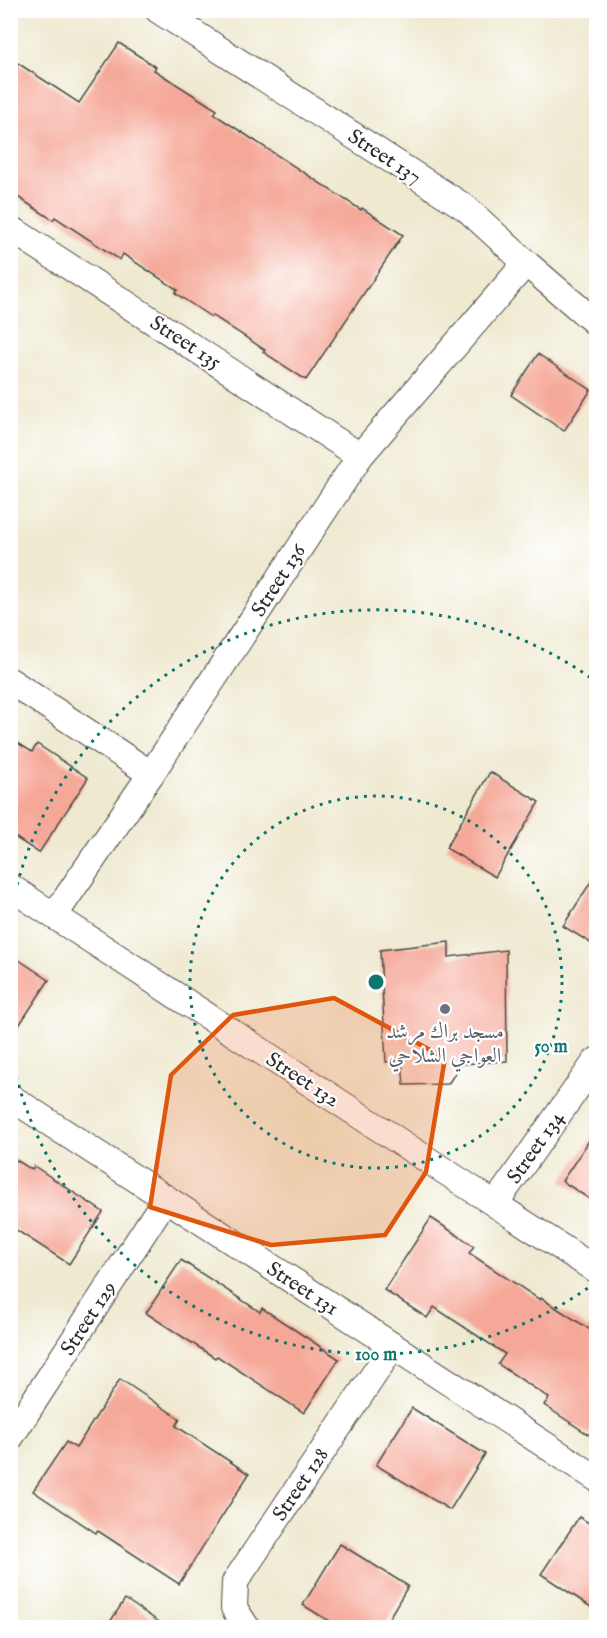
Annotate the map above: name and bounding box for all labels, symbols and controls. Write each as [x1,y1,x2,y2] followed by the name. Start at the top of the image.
[342,124,426,191] street label: Street 137
[144,310,226,377] street label: Street 135
[246,538,313,622] street label: Street 136
[366,972,386,992] centre of rings
[438,1002,452,1016] marker: مسجد براك مرشد العواجي الشلاحي
[386,1019,504,1072] place label: مسجد براك مرشد العواجي الشلاحي
[534,1036,568,1059] text: 50 m
[260,1047,344,1114] street label: Street 132
[501,1106,571,1189] street label: Street 134
[261,1256,343,1322] street label: Street 131
[55,1276,123,1361] street label: Street 129
[355,1344,397,1367] text: 100 m
[267,1443,336,1527] street label: Street 128

